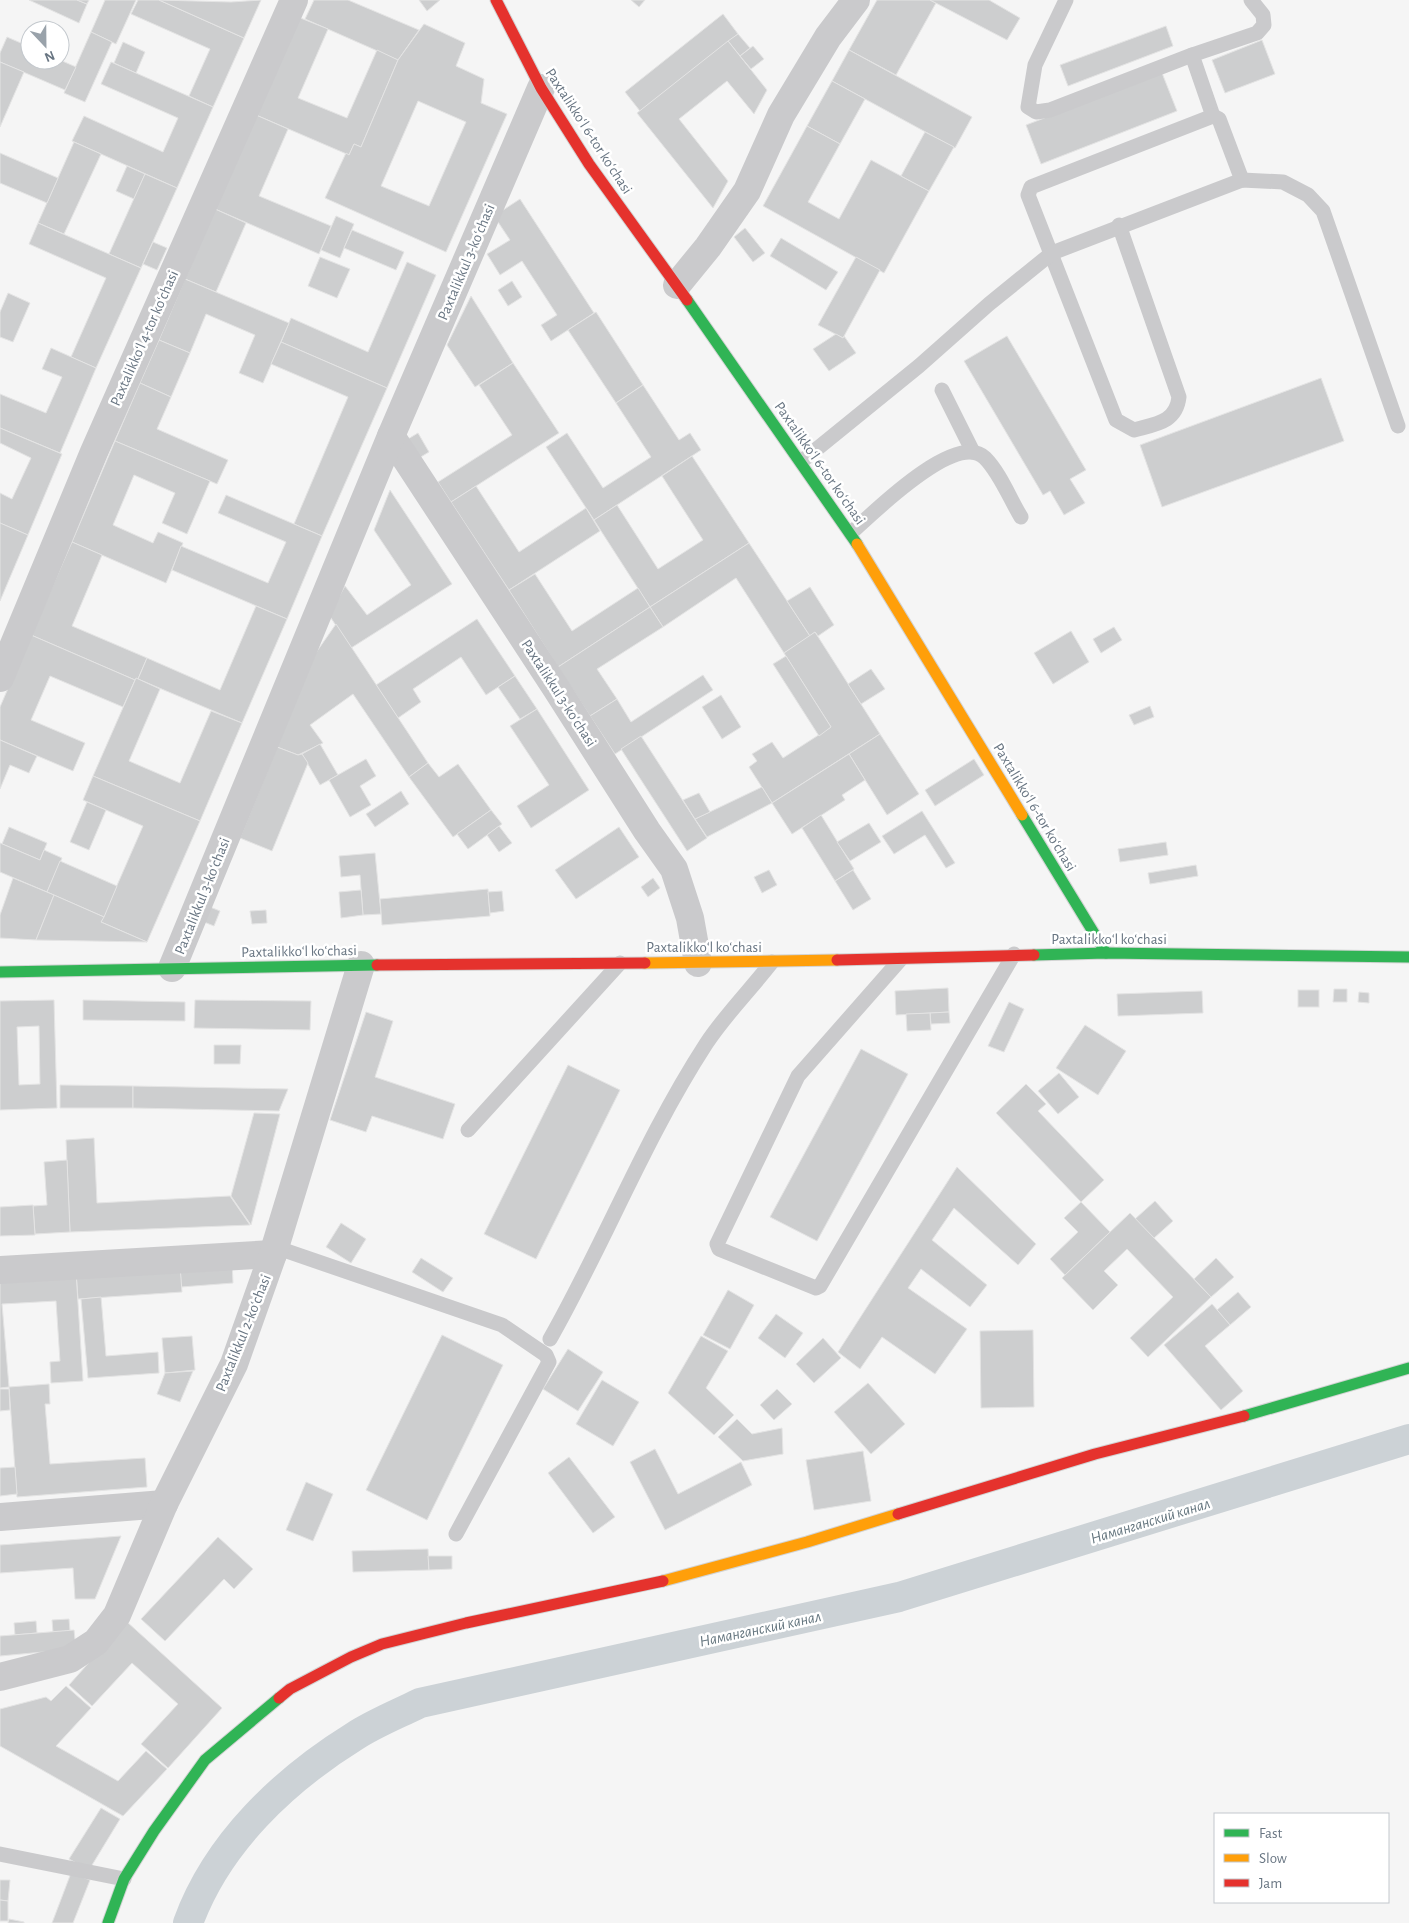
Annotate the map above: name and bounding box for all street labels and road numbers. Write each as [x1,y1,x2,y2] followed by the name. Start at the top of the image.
[542,66,635,197] street label: Paxtalikkoʻl 6-tor koʻchasi
[435,202,498,322] street label: Paxtalikkul 3-koʻchasi
[108,268,181,408] street label: Paxtalikkoʻl 4-tor koʻchasi
[771,399,868,528] street label: Paxtalikkoʻl 6-tor koʻchasi
[518,637,599,750] street label: Paxtalikkul 3-koʻchasi
[990,741,1079,874] street label: Paxtalikkoʻl 6-tor koʻchasi
[172,836,233,957] street label: Paxtalikkul 3-koʻchasi
[1051,932,1167,947] street label: Paxtalikkoʻl koʻchasi
[646,940,762,955] street label: Paxtalikkoʻl koʻchasi
[241,943,357,960] street label: Paxtalikkoʻl koʻchasi
[213,1272,274,1394] street label: Paxtalikkul 2-koʻchasi

